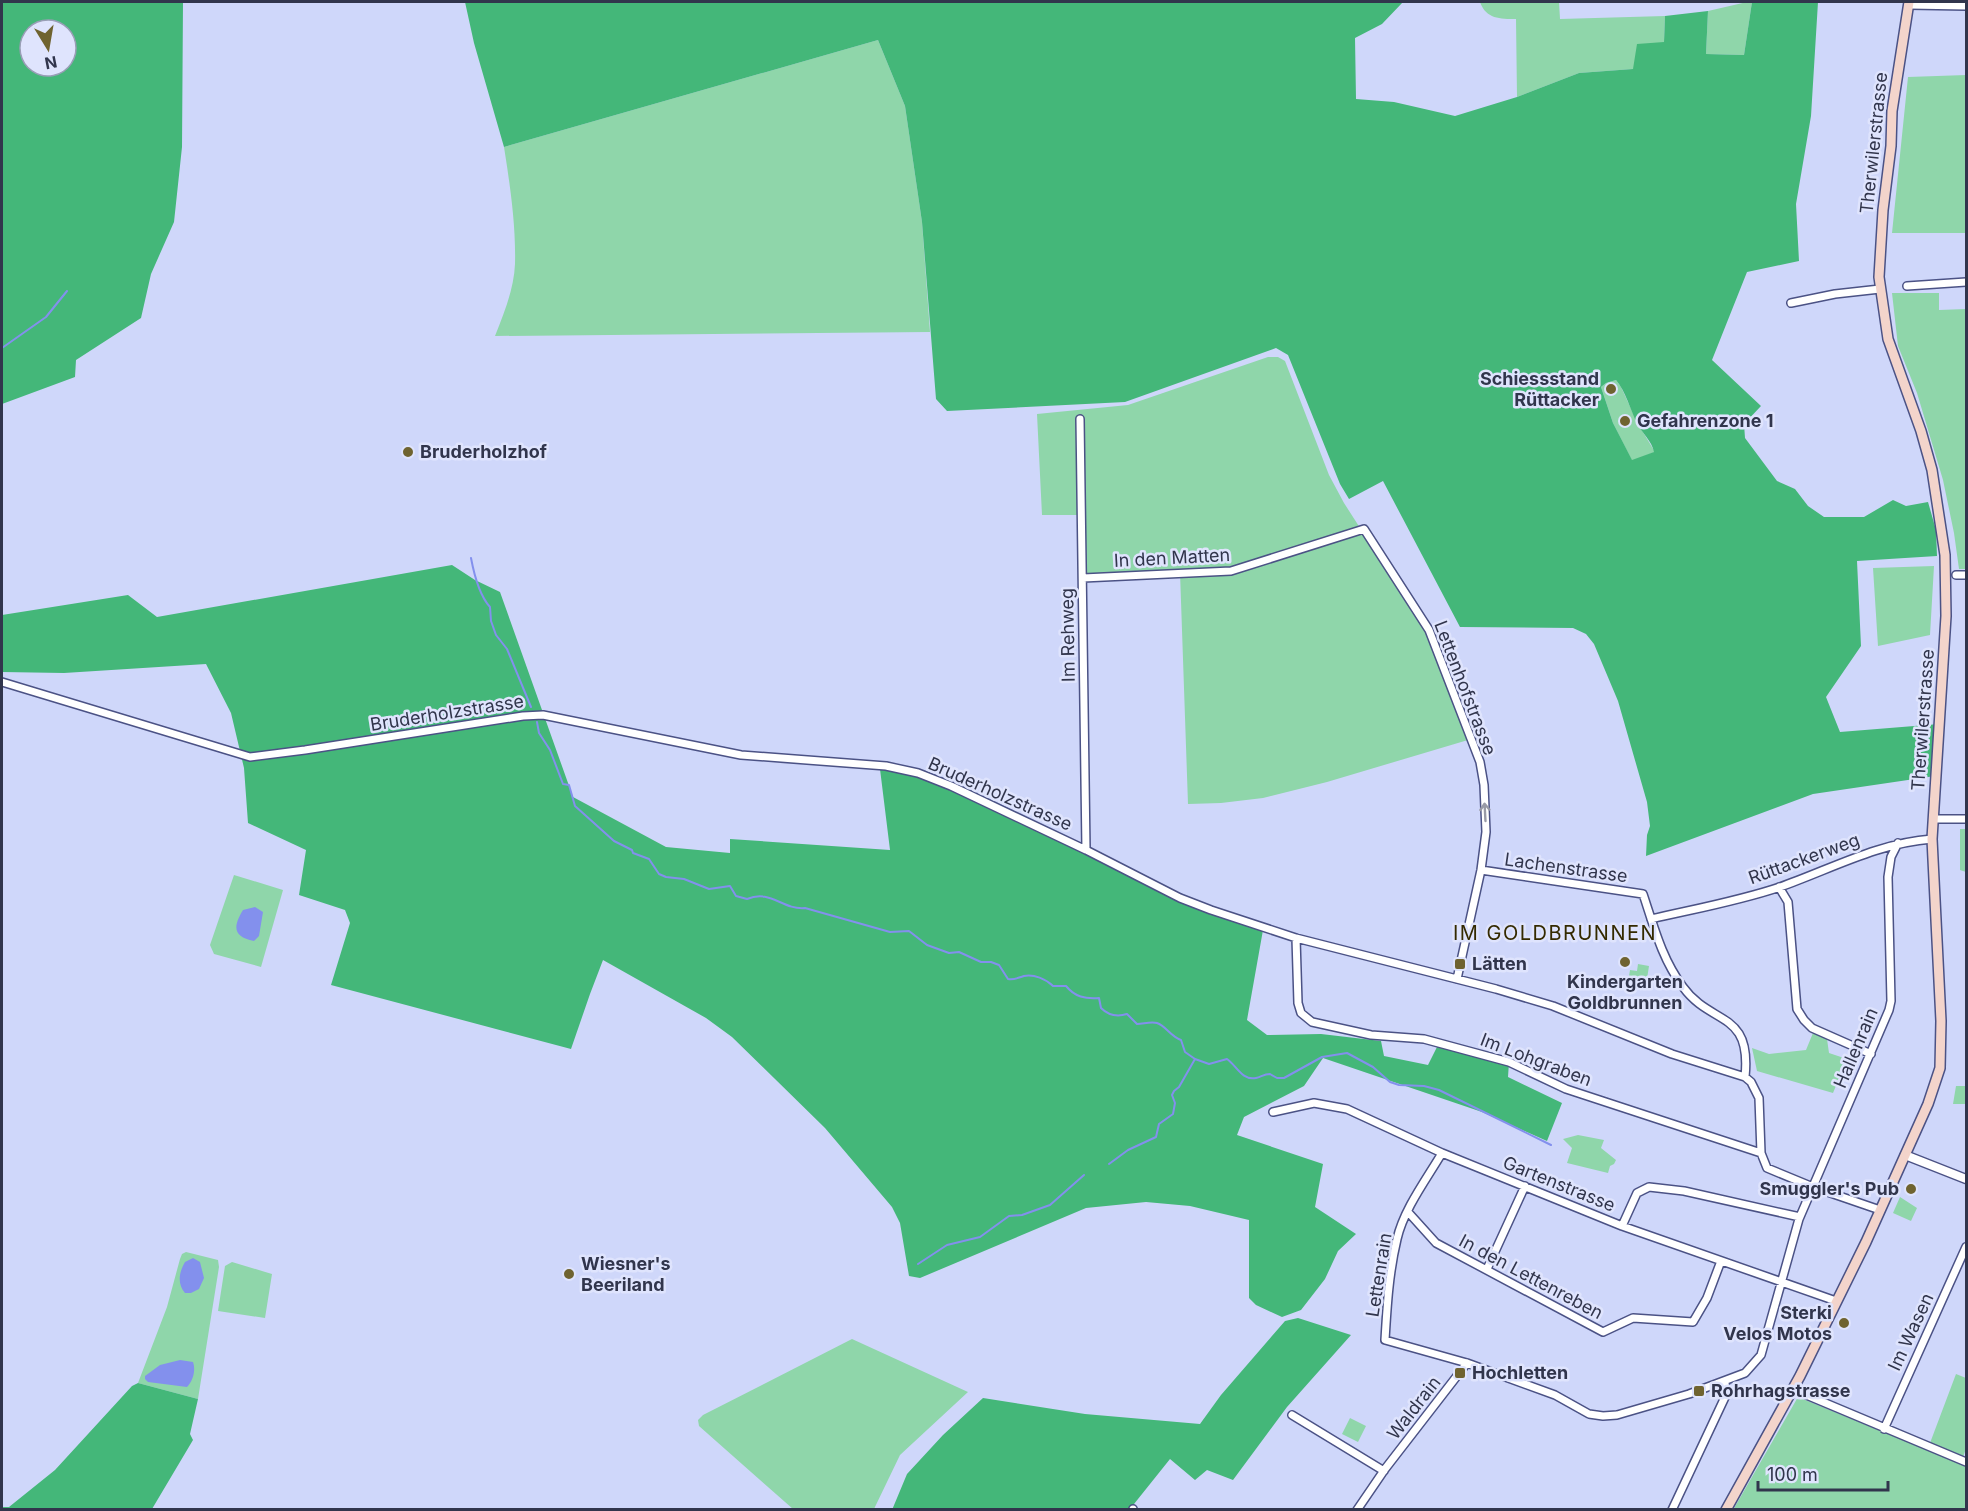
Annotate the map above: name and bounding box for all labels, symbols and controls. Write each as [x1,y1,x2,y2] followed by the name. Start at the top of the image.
[18,18,78,78] north arrow
[43,52,59,74] text: N
[1856,71,1891,215] street label: Therwilerstrasse
[1480,368,1599,410] place label: Schiessstand Rüttacker
[1604,382,1618,396] marker: Schiessstand Rüttacker
[1637,410,1773,431] place label: Gefahrenzone 1
[1618,414,1632,428] marker: Gefahrenzone 1
[420,441,547,462] place label: Bruderholzhof
[401,445,415,459] marker: Bruderholzhof
[1113,544,1231,571] street label: In den Matten
[1056,588,1079,682] street label: Im Rehweg
[1430,618,1501,758] street label: Lettenhofstrasse
[1907,648,1938,792] street label: Therwilerstrasse
[369,690,525,735] street label: Bruderholzstrasse
[925,752,1075,835] street label: Bruderholzstrasse
[1479,803,1490,822] one-way arrow
[1745,829,1862,888] street label: Rüttackerweg
[1503,848,1629,887] street label: Lachenstrasse
[1453,921,1657,945] district label: IM GOLDBRUNNEN
[1472,953,1527,974] place label: Lätten
[1618,955,1632,969] marker: Kindergarten Goldbrunnen
[1453,957,1467,971] marker: Lätten
[1567,971,1683,1013] place label: Kindergarten Goldbrunnen
[1829,1004,1882,1091] street label: Hallenrain
[1478,1029,1595,1090] street label: Im Lohgraben
[1500,1151,1618,1216] street label: Gartenstrasse
[1759,1178,1899,1199] place label: Smuggler's Pub
[1904,1182,1918,1196] marker: Smuggler's Pub
[1456,1230,1607,1323] street label: In den Lettenreben
[1361,1231,1396,1318] street label: Lettenrain
[581,1253,671,1295] place label: Wiesner's Beeriland
[562,1267,576,1281] marker: Wiesner's Beeriland
[1883,1290,1938,1374] street label: Im Wasen
[1723,1302,1832,1344] place label: Sterki Velos Motos
[1837,1316,1851,1330] marker: Sterki Velos Motos
[1472,1362,1568,1383] place label: Hochletten
[1453,1366,1467,1380] marker: Hochletten
[1382,1372,1445,1443] street label: Waldrain
[1711,1380,1851,1401] place label: Rohrhagstrasse
[1692,1384,1706,1398] marker: Rohrhagstrasse
[1758,1454,1888,1492] scale bar
[1767,1464,1818,1485] text: 100 m

